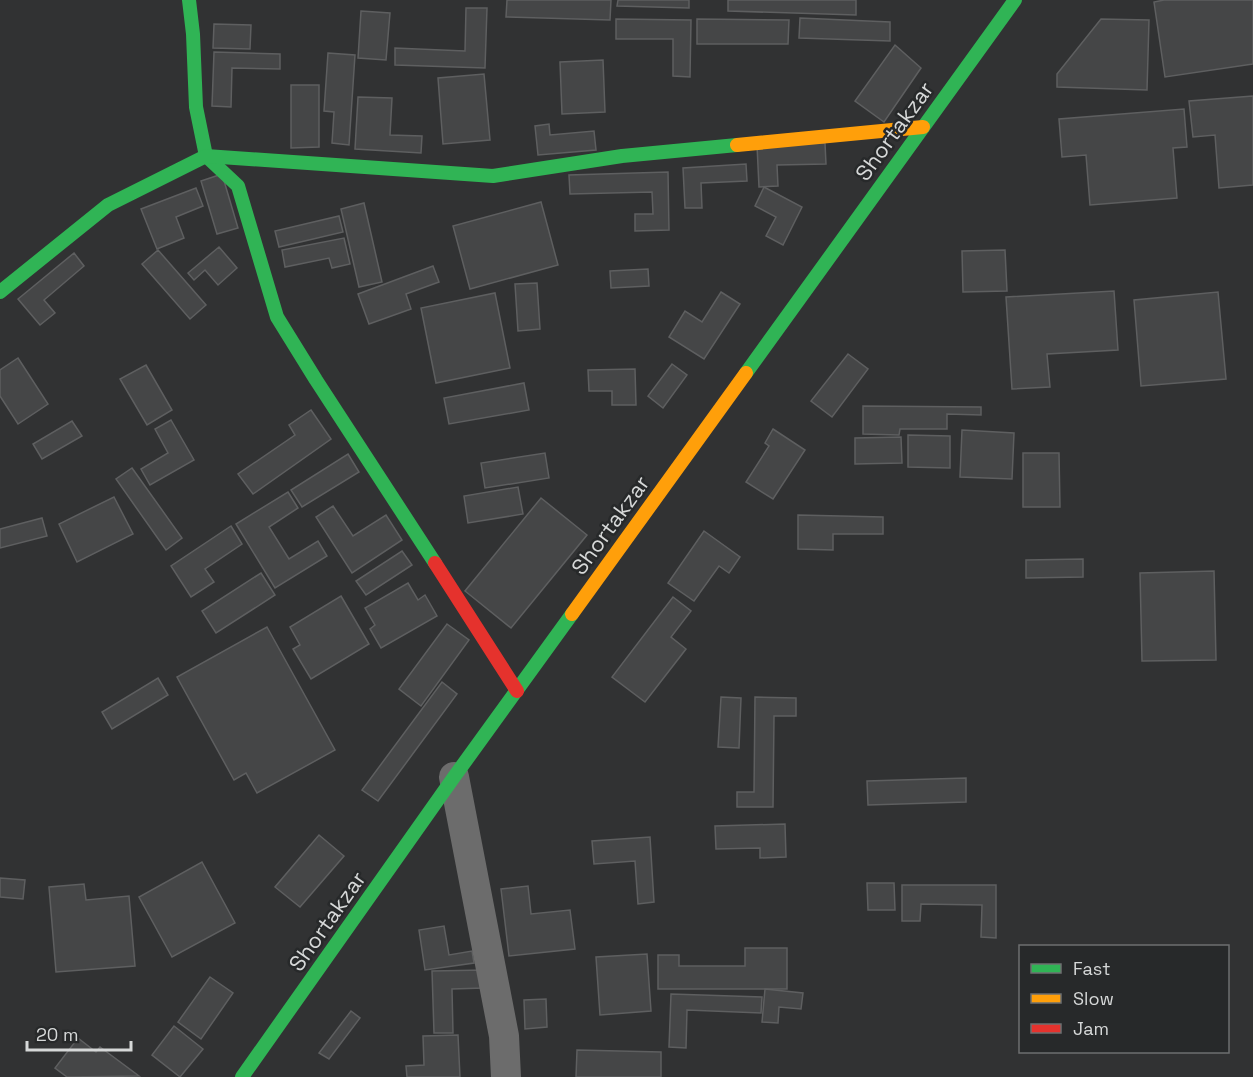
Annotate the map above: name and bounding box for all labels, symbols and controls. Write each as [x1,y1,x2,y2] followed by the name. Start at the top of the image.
[849,76,939,186] street label: Shortakzar
[565,470,655,580] street label: Shortakzar
[282,866,372,976] street label: Shortakzar
[1019,945,1229,1053] legend
[1073,957,1110,980] text: Fast
[1073,987,1114,1010] text: Slow
[27,1014,130,1052] scale bar
[1073,1017,1109,1040] text: Jam
[36,1023,79,1046] text: 20 m

